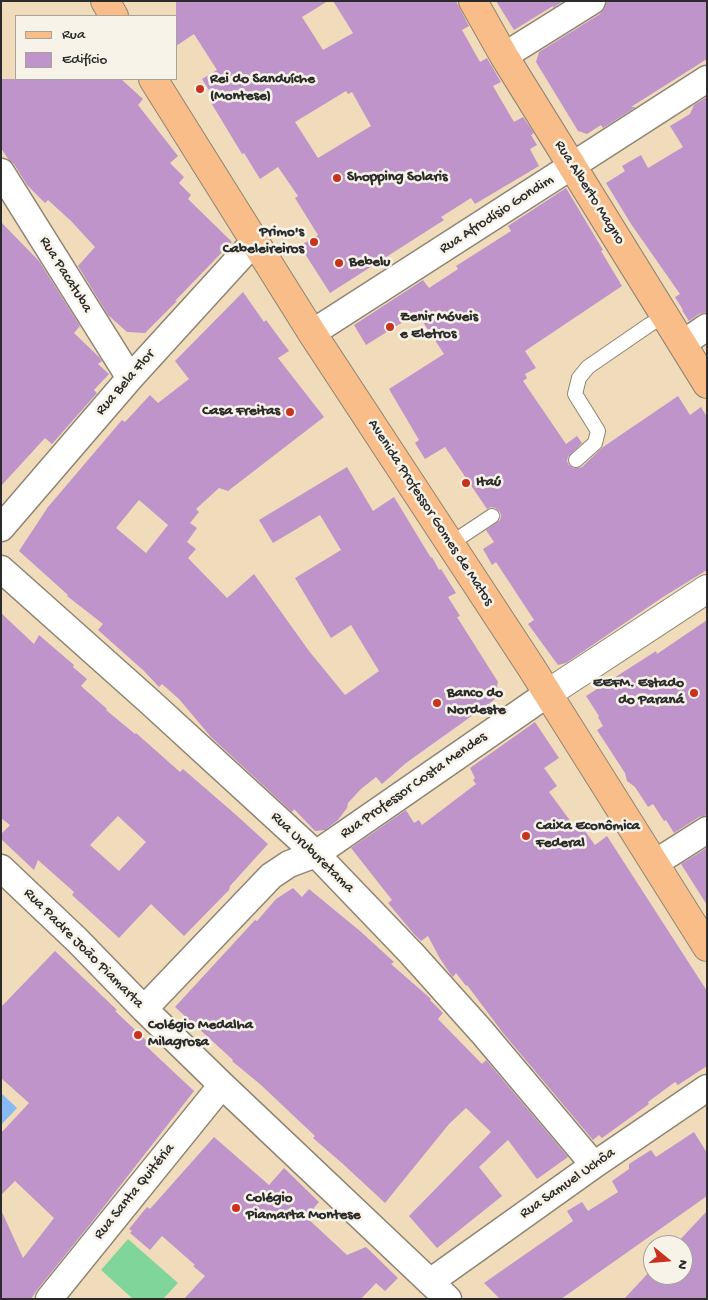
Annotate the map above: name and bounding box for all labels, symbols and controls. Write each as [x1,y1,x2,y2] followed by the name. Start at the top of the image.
[15,15,178,80] legend
[62,26,85,44] text: Rua
[62,51,107,69] text: Edifício
[210,71,315,106] place label: Rei do Sanduíche (Montese)
[194,83,206,95] marker: Rei do Sanduíche (Montese)
[550,138,628,248] street label: Rua Alberto Magno
[347,169,447,187] place label: Shopping Solaris
[437,171,557,259] street label: Rua Afrodísio Gondim
[331,172,343,184] marker: Shopping Solaris
[223,224,304,259] place label: Primo's Cabeleireiros
[35,234,95,316] street label: Rua Pacatuba
[308,236,320,248] marker: Primo's Cabeleireiros
[349,254,390,272] place label: Bebelu
[333,257,345,269] marker: Bebelu
[400,309,478,344] place label: Zenir Móveis e Eletros
[384,321,396,333] marker: Zenir Móveis e Eletros
[92,346,160,420] street label: Rua Bela Flor
[202,403,280,421] place label: Casa Freitas
[284,406,296,418] marker: Casa Freitas
[363,416,497,610] street label: Avenida Professor Gomes de Matos
[476,474,501,492] place label: Itaú
[460,477,472,489] marker: Itaú
[593,675,684,710] place label: EEFM. Estado do Paraná
[447,685,506,720] place label: Banco do Nordeste
[688,687,700,699] marker: EEFM. Estado do Paraná
[431,697,443,709] marker: Banco do Nordeste
[337,728,491,844] street label: Rua Professor Costa Mendes
[266,809,358,897] street label: Rua Uruburetama
[536,818,640,853] place label: Caixa Econômica Federal
[520,830,532,842] marker: Caixa Econômica Federal
[19,885,147,1013] street label: Rua Padre João Piamarta
[148,1017,253,1052] place label: Colégio Medalha Milagrosa
[132,1029,144,1041] marker: Colégio Medalha Milagrosa
[91,1140,179,1244] street label: Rua Santa Quitéria
[517,1144,619,1224] street label: Rua Samuel Uchôa
[246,1190,361,1225] place label: Colégio Piamarta Montese
[230,1202,242,1214] marker: Colégio Piamarta Montese
[643,1235,693,1285] north arrow
[672,1257,691,1271] text: N

